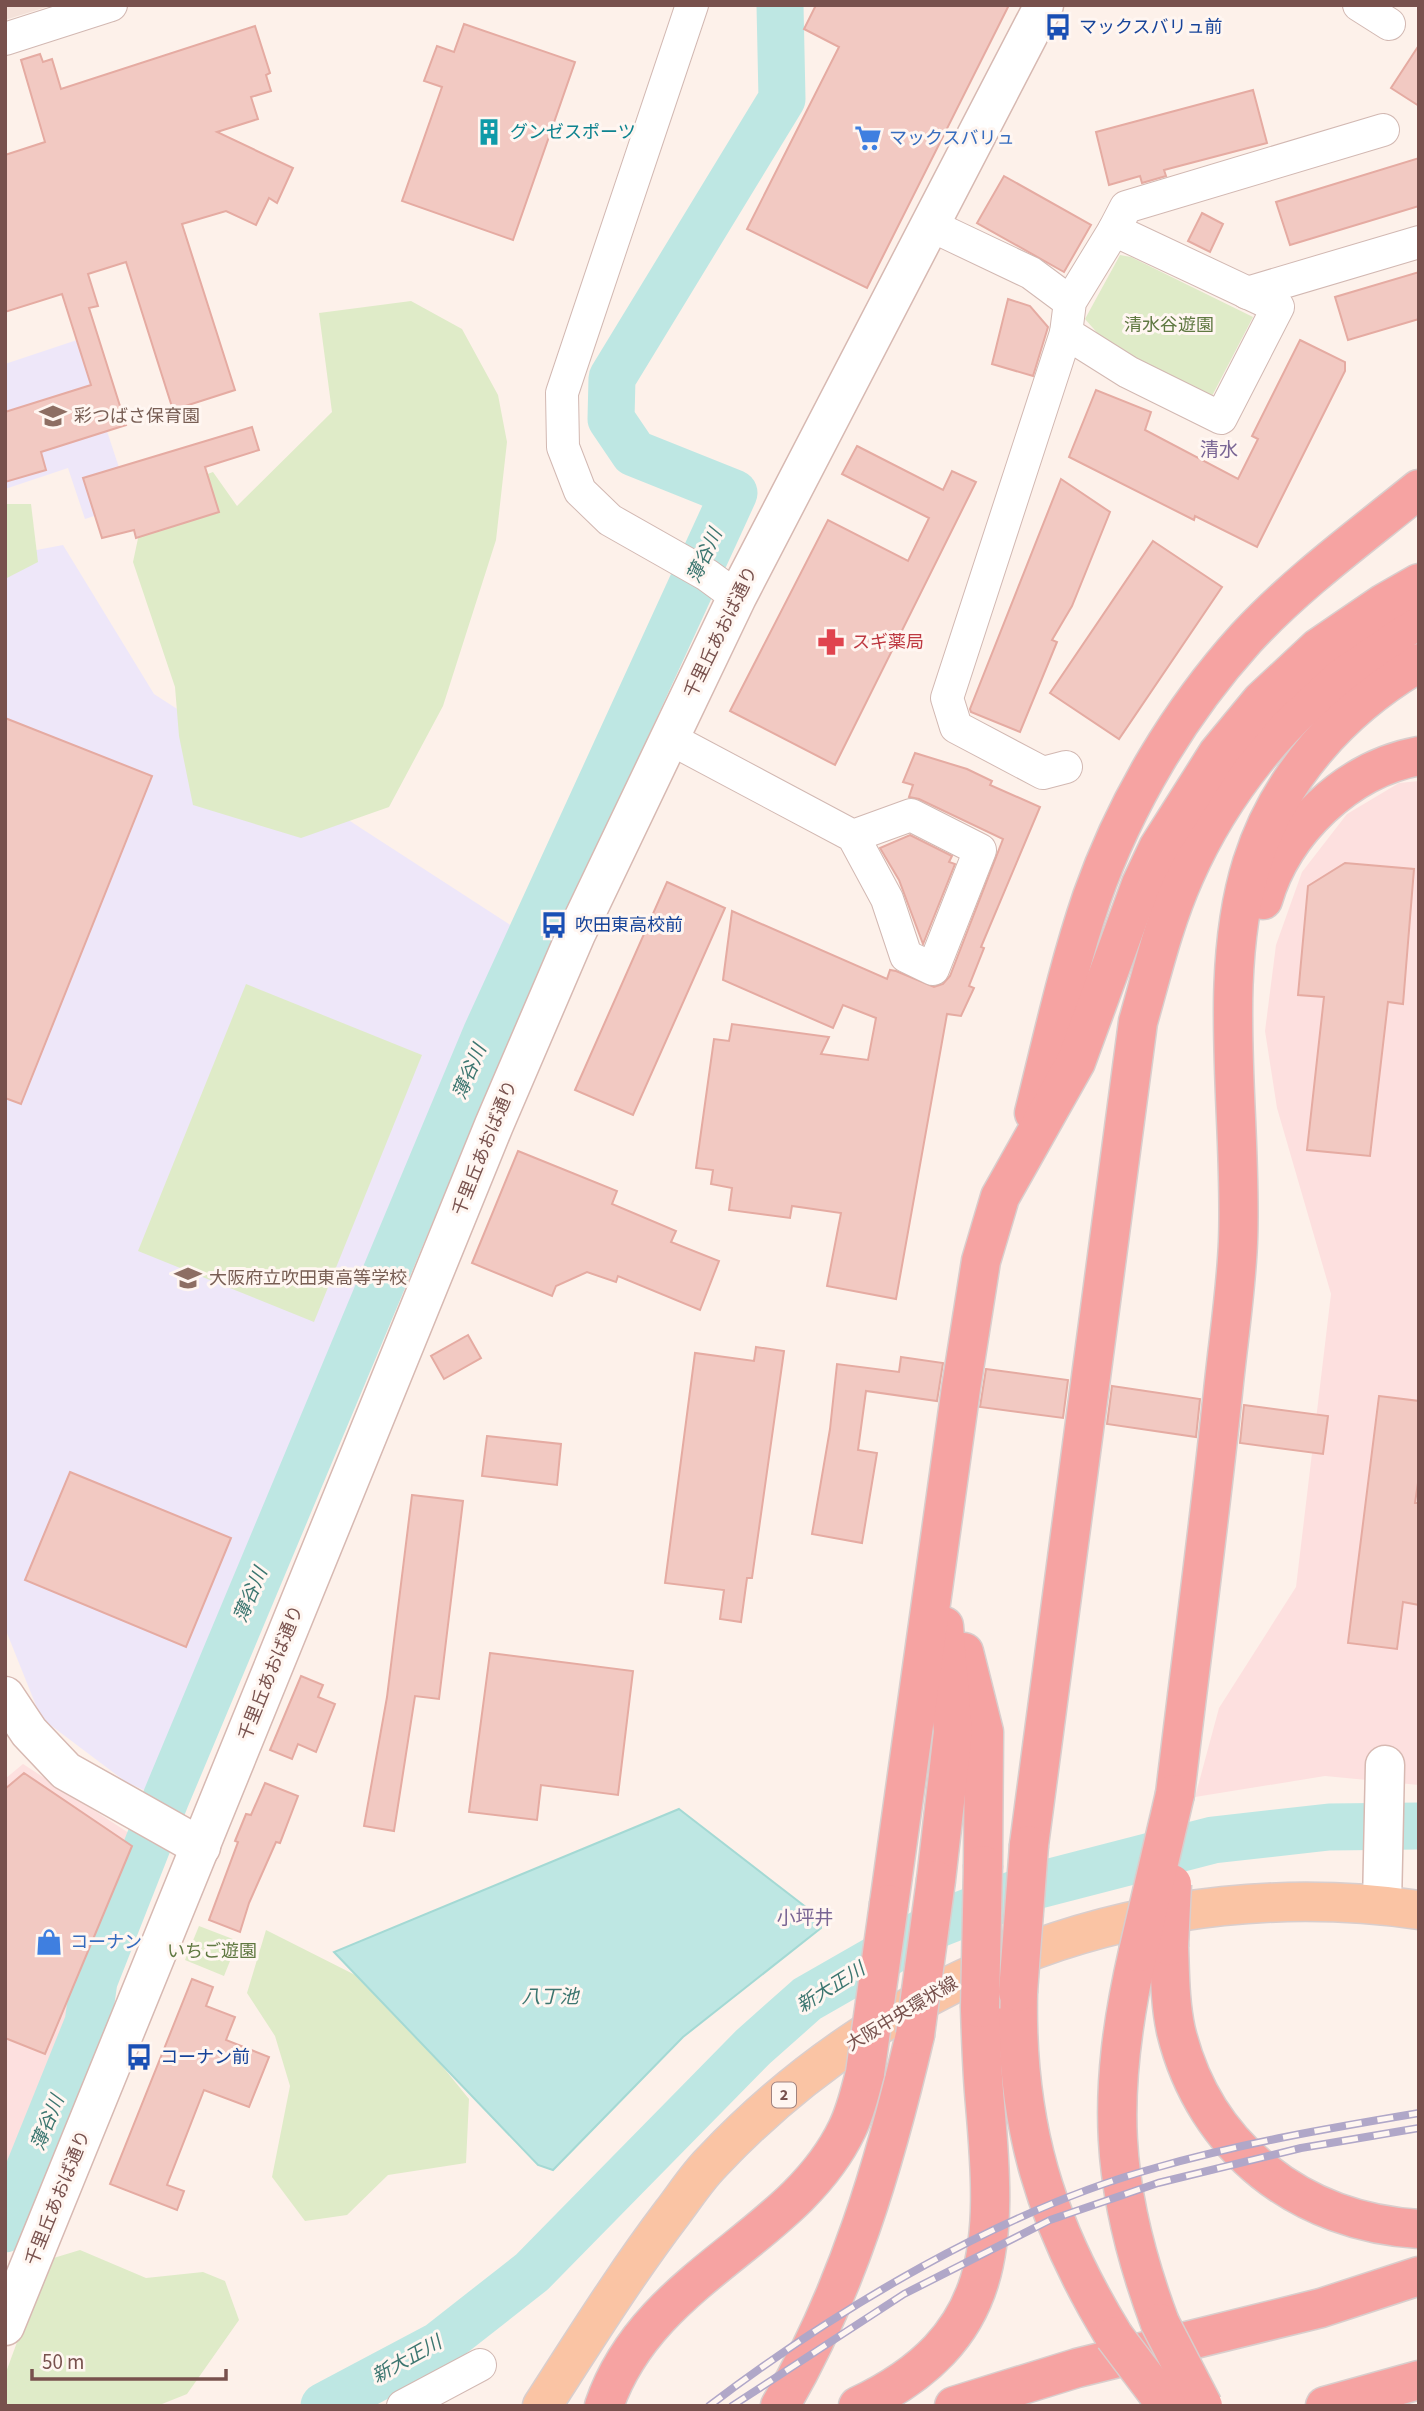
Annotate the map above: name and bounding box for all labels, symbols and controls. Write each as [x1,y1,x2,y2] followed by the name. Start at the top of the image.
[1043,12,1073,42] bus stop icon: マックスバリュ前
[1079,15,1222,40] place label: マックスバリュ前
[474,117,504,147] building icon: グンゼスポーツ
[510,120,636,145] place label: グンゼスポーツ
[853,123,883,153] supermarket icon: マックスバリュ
[889,126,1014,151] place label: マックスバリュ
[1124,313,1214,338] park label: 清水谷遊園
[38,401,68,431] school or university icon: 彩つばさ保育園
[74,404,200,429] place label: 彩つばさ保育園
[1200,437,1238,464] district label: 清水
[681,523,730,588] water label: 薄谷川
[678,562,764,702] street label: 千里丘あおば通り
[816,627,846,657] pharmacy icon: スギ薬局
[852,630,924,655] place label: スギ薬局
[539,910,569,940] bus stop icon: 吹田東高校前
[575,913,683,938] place label: 吹田東高校前
[446,1039,494,1104] water label: 薄谷川
[446,1077,524,1219] street label: 千里丘あおば通り
[173,1263,203,1293] school or university icon: 大阪府立吹田東高等学校
[209,1266,407,1291] place label: 大阪府立吹田東高等学校
[227,1562,275,1627] water label: 薄谷川
[232,1602,310,1744] street label: 千里丘あおば通り
[776,1905,834,1932] district label: 小坪井
[34,1927,64,1957] shop icon: コーナン
[70,1930,142,1955] place label: コーナン
[167,1939,257,1964] park label: いちご遊園
[792,1955,872,2020] water label: 新大正川
[842,1971,962,2057] street label: 大阪中央環状線
[521,1984,580,2011] water label: 八丁池
[124,2042,154,2072] bus stop icon: コーナン前
[160,2045,250,2070] place label: コーナン前
[772,2082,796,2108] road number: 2
[25,2090,72,2154] water label: 薄谷川
[19,2127,97,2269] street label: 千里丘あおば通り
[367,2329,449,2390] water label: 新大正川
[32,2338,226,2382] scale bar
[42,2347,84,2377] text: 50 m

